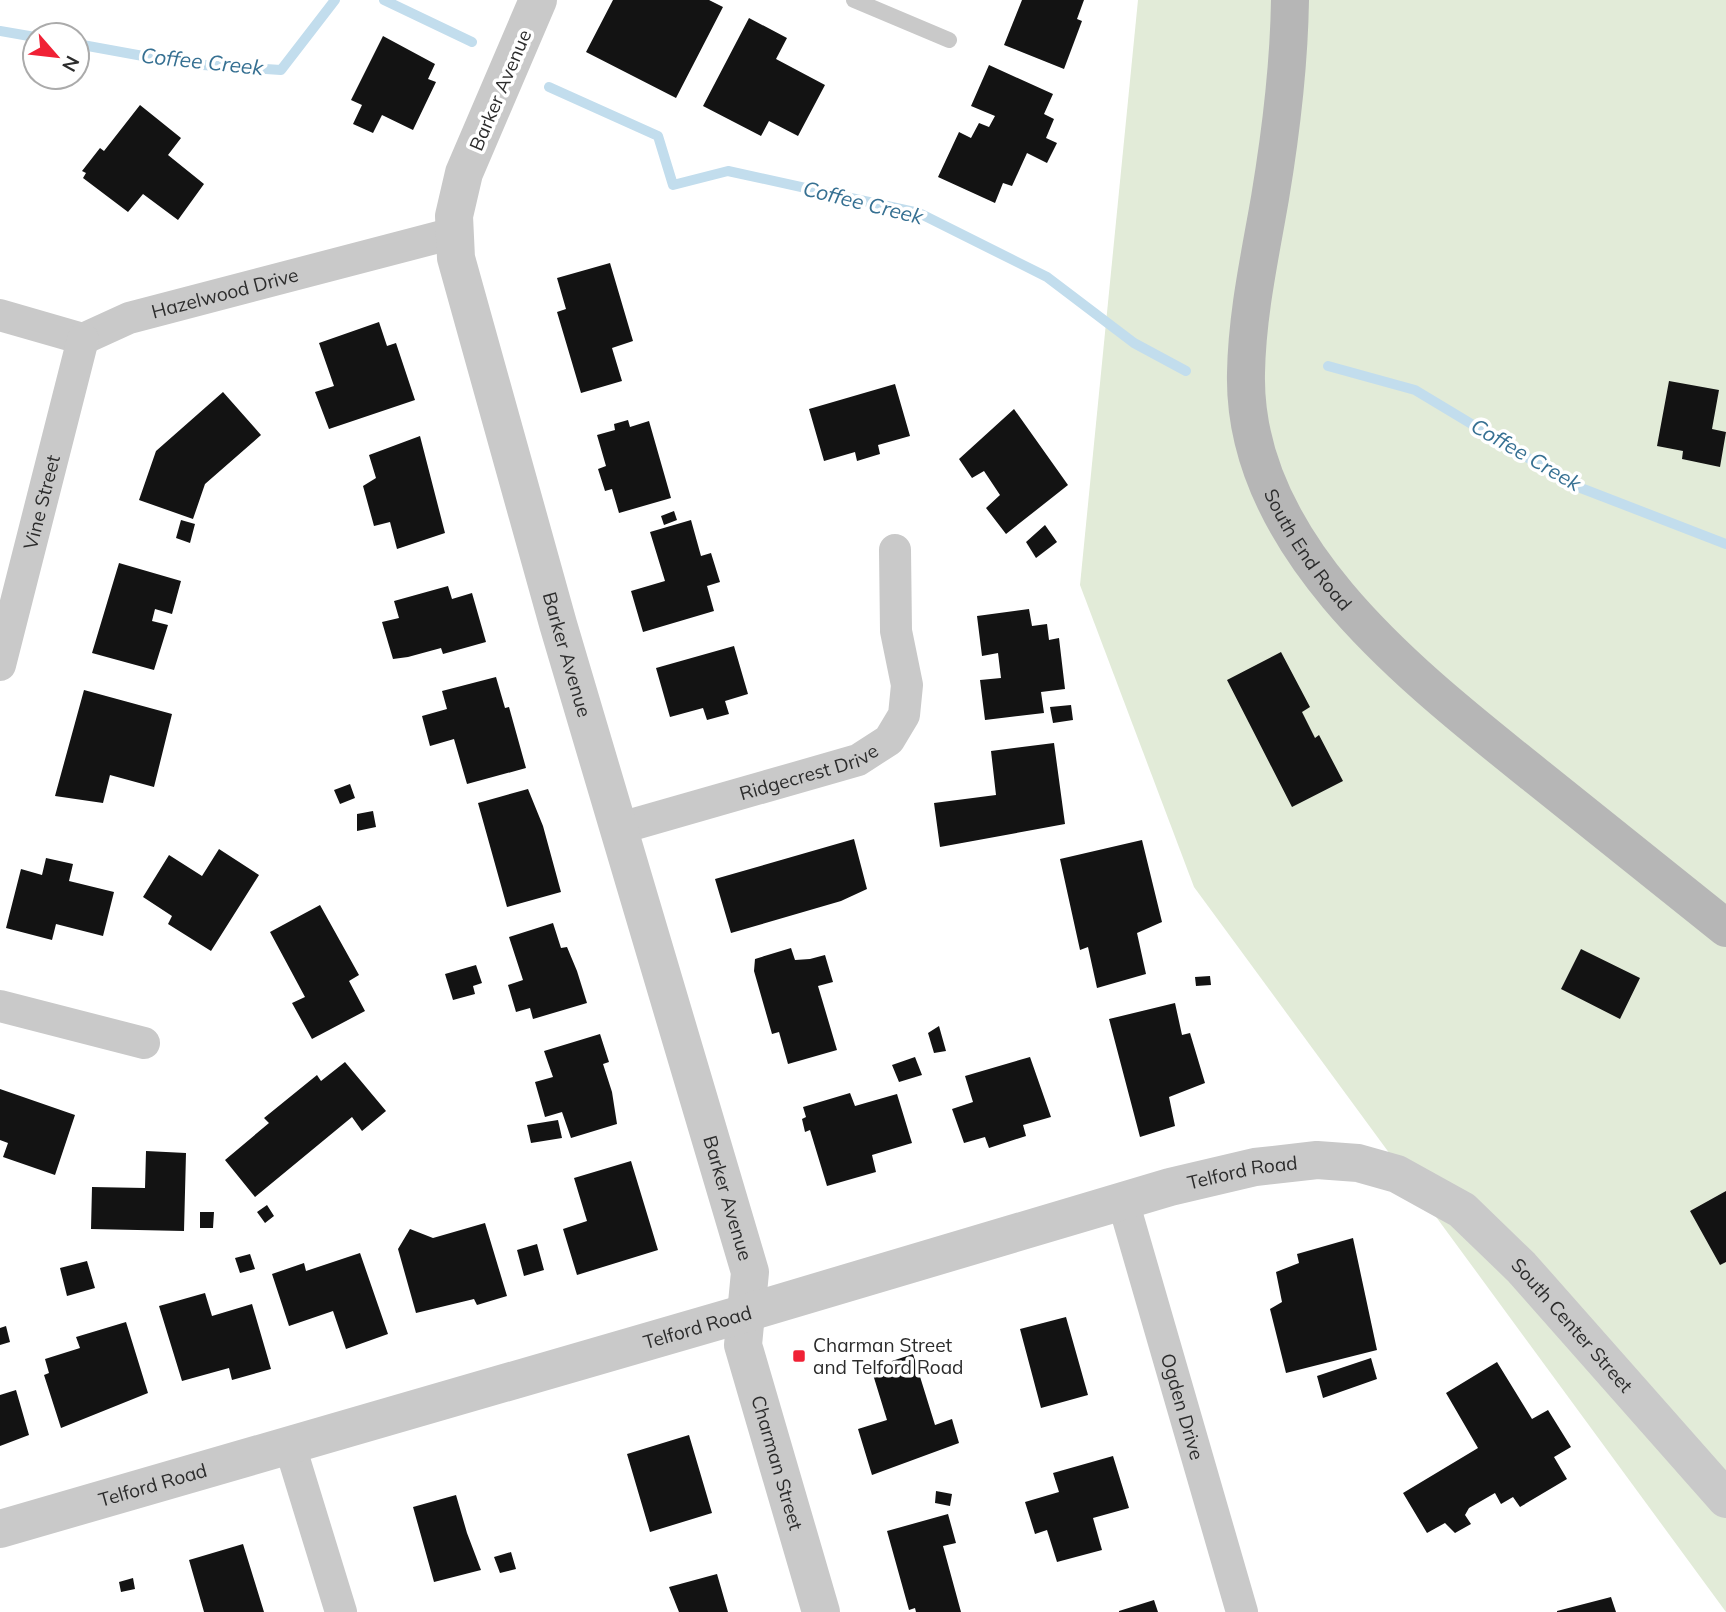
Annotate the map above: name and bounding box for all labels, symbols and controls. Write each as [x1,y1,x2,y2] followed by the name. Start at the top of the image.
[21,21,91,91] north arrow
[464,26,536,154] street label: Barker Avenue
[140,42,266,80] water label: Coffee Creek
[57,52,85,76] text: N
[800,175,927,230] water label: Coffee Creek
[149,262,301,324] street label: Hazelwood Drive
[1467,412,1587,497] water label: Coffee Creek
[18,452,65,552] street label: Vine Street
[1259,485,1357,615] street label: South End Road
[538,589,597,720] street label: Barker Avenue
[737,738,883,805] street label: Ridgecrest Drive
[698,1133,758,1263] street label: Barker Avenue
[1185,1150,1299,1195] street label: Telford Road
[1507,1252,1638,1397] street label: South Center Street
[640,1300,754,1354] street label: Telford Road
[813,1333,964,1379] place label: Charman Street and Telford Road
[791,1348,807,1364] marker: Charman Street and Telford Road
[1156,1350,1209,1463] street label: Ogden Drive
[746,1392,808,1533] street label: Charman Street
[96,1458,210,1512] street label: Telford Road

